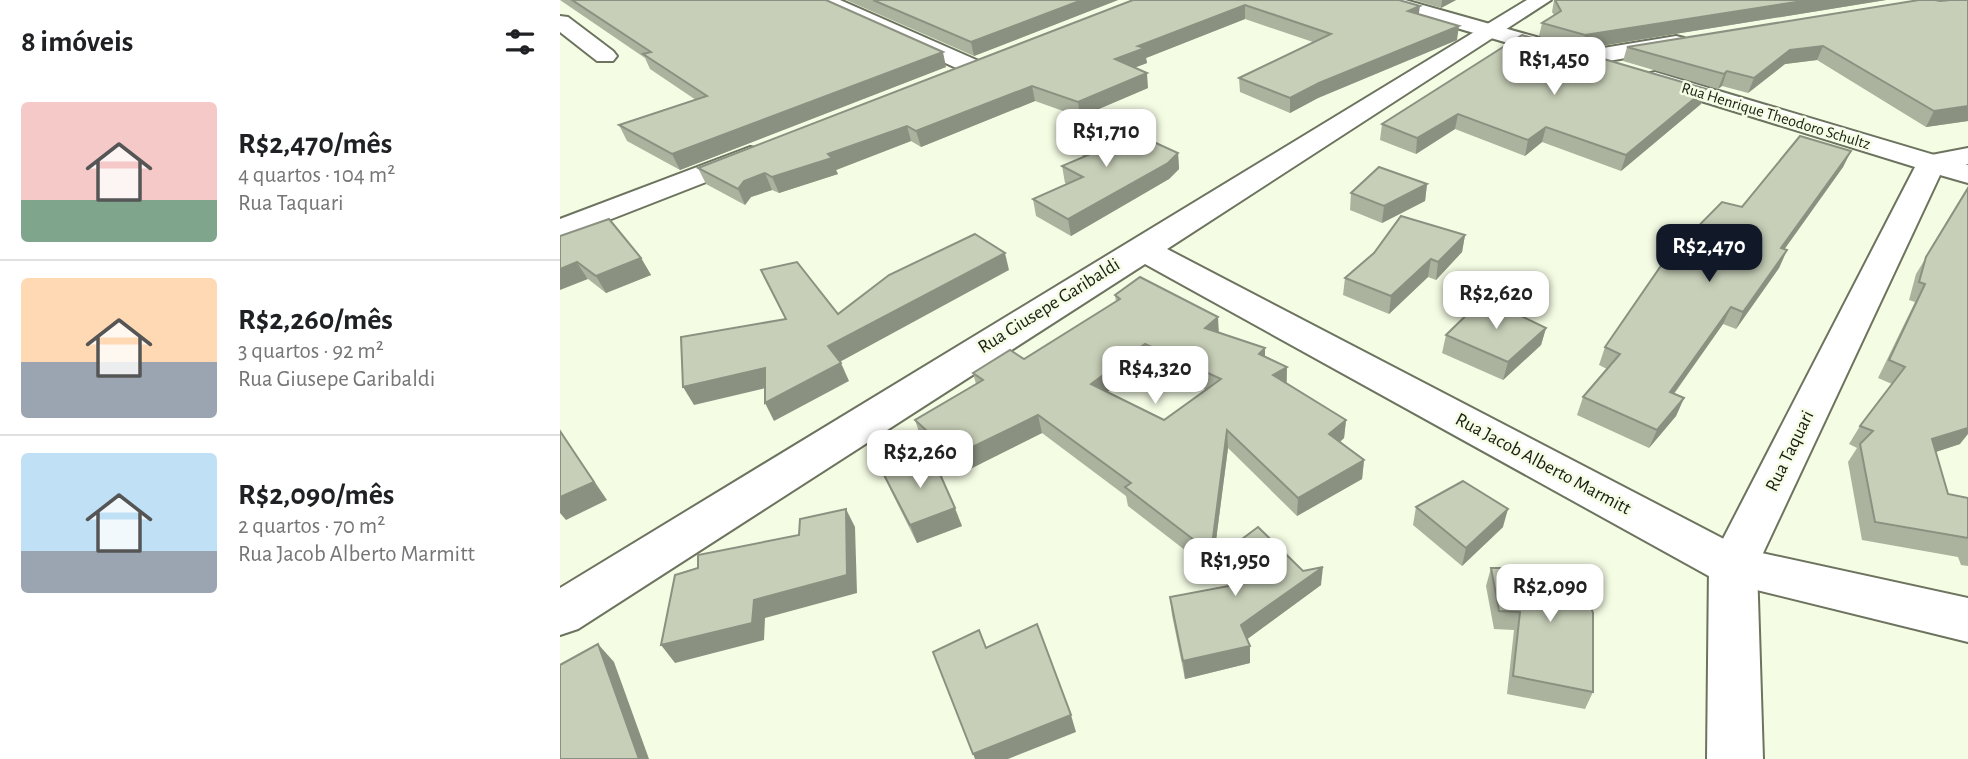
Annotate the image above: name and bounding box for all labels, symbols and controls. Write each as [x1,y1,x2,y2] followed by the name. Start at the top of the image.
[501,23,539,61] icon: filters
[21,27,133,57] text: 8 imóveis
[1489,38,1619,97] pin: R$1,450
[1519,48,1589,71] text: R$1,450
[1680,80,1873,153] street label: Rua Henrique Theodoro Schultz
[1041,110,1171,169] pin: R$1,710
[1072,120,1140,143] text: R$1,710
[238,129,392,159] text: R$2,470/mês
[77,130,161,214] icon: home
[238,164,395,187] text: 4 quartos · 104 m²
[238,192,344,215] text: Rua Taquari
[1644,224,1774,284] pin: R$2,470
[1672,235,1746,258] text: R$2,470
[975,255,1123,357] street label: Rua Giusepe Garibaldi
[1431,272,1561,331] pin: R$2,620
[1459,282,1533,305] text: R$2,620
[238,305,393,335] text: R$2,260/mês
[77,306,161,390] icon: home
[238,340,384,363] text: 3 quartos · 92 m²
[1090,346,1220,406] pin: R$4,320
[1118,357,1192,380] text: R$4,320
[238,368,435,391] text: Rua Giusepe Garibaldi
[1762,408,1818,494] street label: Rua Taquari
[1452,410,1634,518] street label: Rua Jacob Alberto Marmitt
[855,430,985,490] pin: R$2,260
[883,441,957,464] text: R$2,260
[238,480,394,510] text: R$2,090/mês
[77,481,161,565] icon: home
[238,515,385,538] text: 2 quartos · 70 m²
[1170,538,1300,598] pin: R$1,950
[238,543,475,566] text: Rua Jacob Alberto Marmitt
[1200,549,1270,572] text: R$1,950
[1485,564,1615,624] pin: R$2,090
[1512,575,1588,598] text: R$2,090

